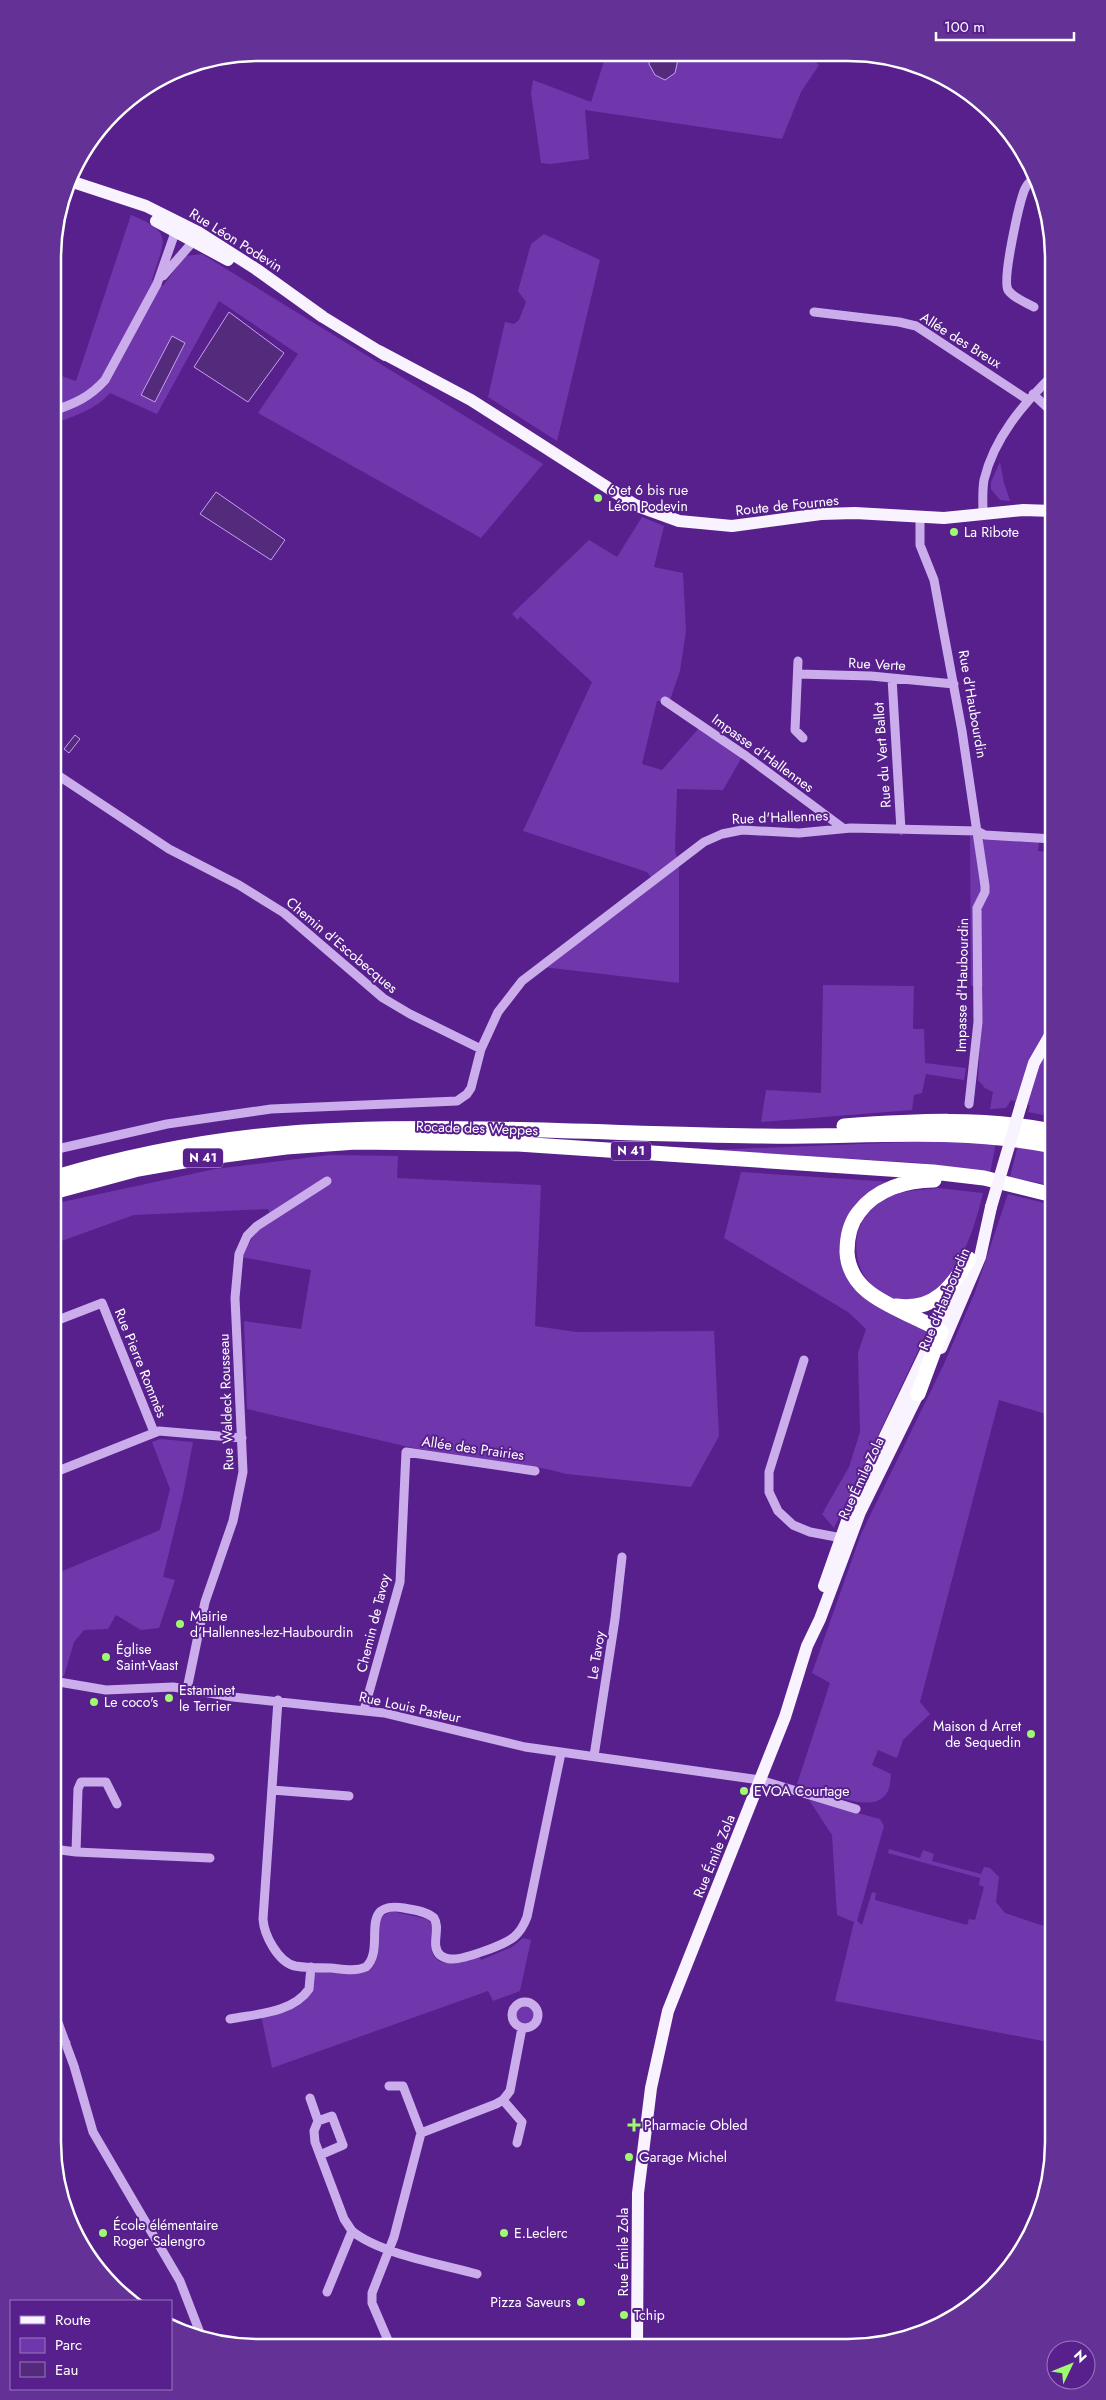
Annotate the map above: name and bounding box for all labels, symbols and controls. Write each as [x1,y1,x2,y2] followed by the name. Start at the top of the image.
[936,10,1074,42] scale bar
[944,16,985,38] text: 100 m
[186,203,286,277] street label: Rue Léon Podevin
[917,307,1005,373] street label: Allée des Breux
[608,480,688,516] place label: 6 et 6 bis rue Léon Podevin
[734,490,840,520] street label: Route de Fournes
[592,492,604,504] marker: 6 et 6 bis rue Léon Podevin
[964,522,1019,542] place label: La Ribote
[948,526,960,538] marker: La Ribote
[954,648,992,760] street label: Rue d'Haubourdin
[848,653,906,675] street label: Rue Verte
[868,701,896,808] street label: Rue du Vert Ballot
[708,709,818,797] street label: Impasse d'Hallennes
[731,805,829,829] street label: Rue d'Hallennes
[282,892,402,998] street label: Chemin d'Escobecques
[951,918,973,1052] street label: Impasse d'Haubourdin
[416,1116,539,1140] street label: Rocade des Weppes
[611,1142,651,1160] road number: N 41
[183,1148,223,1168] road number: N 41
[913,1245,975,1353] street label: Rue d'Haubourdin
[110,1305,172,1421] street label: Rue Pierre Rommès
[214,1333,238,1471] street label: Rue Waldeck Rousseau
[421,1431,526,1465] street label: Allée des Prairies
[833,1434,889,1522] street label: Rue Émile Zola
[351,1571,395,1674] street label: Chemin de Tavoy
[190,1606,353,1642] place label: Mairie d'Hallennes-lez-Haubourdin
[174,1618,186,1630] marker: Mairie d'Hallennes-lez-Haubourdin
[582,1628,610,1681] street label: Le Tavoy
[116,1639,179,1675] place label: Église Saint-Vaast
[100,1651,112,1663] marker: Église Saint-Vaast
[179,1680,236,1716] place label: Estaminet le Terrier
[357,1686,463,1728] street label: Rue Louis Pasteur
[104,1692,159,1712] place label: Le coco's
[163,1692,175,1704] marker: Estaminet le Terrier
[88,1696,100,1708] marker: Le coco's
[933,1716,1022,1752] place label: Maison d Arret de Sequedin
[1025,1728,1037,1740] marker: Maison d Arret de Sequedin
[754,1781,849,1801] place label: EVOA Courtage
[738,1785,750,1797] marker: EVOA Courtage
[688,1811,740,1901] street label: Rue Émile Zola
[644,2115,747,2135] place label: Pharmacie Obled
[628,2119,640,2131] marker: Pharmacie Obled
[639,2147,727,2167] place label: Garage Michel
[623,2151,635,2163] marker: Garage Michel
[613,2208,633,2296] street label: Rue Émile Zola
[113,2215,218,2251] place label: École élémentaire Roger Salengro
[514,2223,568,2243] place label: E.Leclerc
[97,2227,109,2239] marker: École élémentaire Roger Salengro
[498,2227,510,2239] marker: E.Leclerc
[490,2292,571,2312] place label: Pizza Saveurs
[575,2296,587,2308] marker: Pizza Saveurs
[10,2300,172,2390] legend
[634,2305,665,2325] place label: Tchip
[55,2309,91,2331] text: Route
[618,2309,630,2321] marker: Tchip
[55,2334,82,2356] text: Parc
[1046,2340,1096,2390] north arrow
[1069,2345,1092,2367] text: N
[55,2359,78,2381] text: Eau

